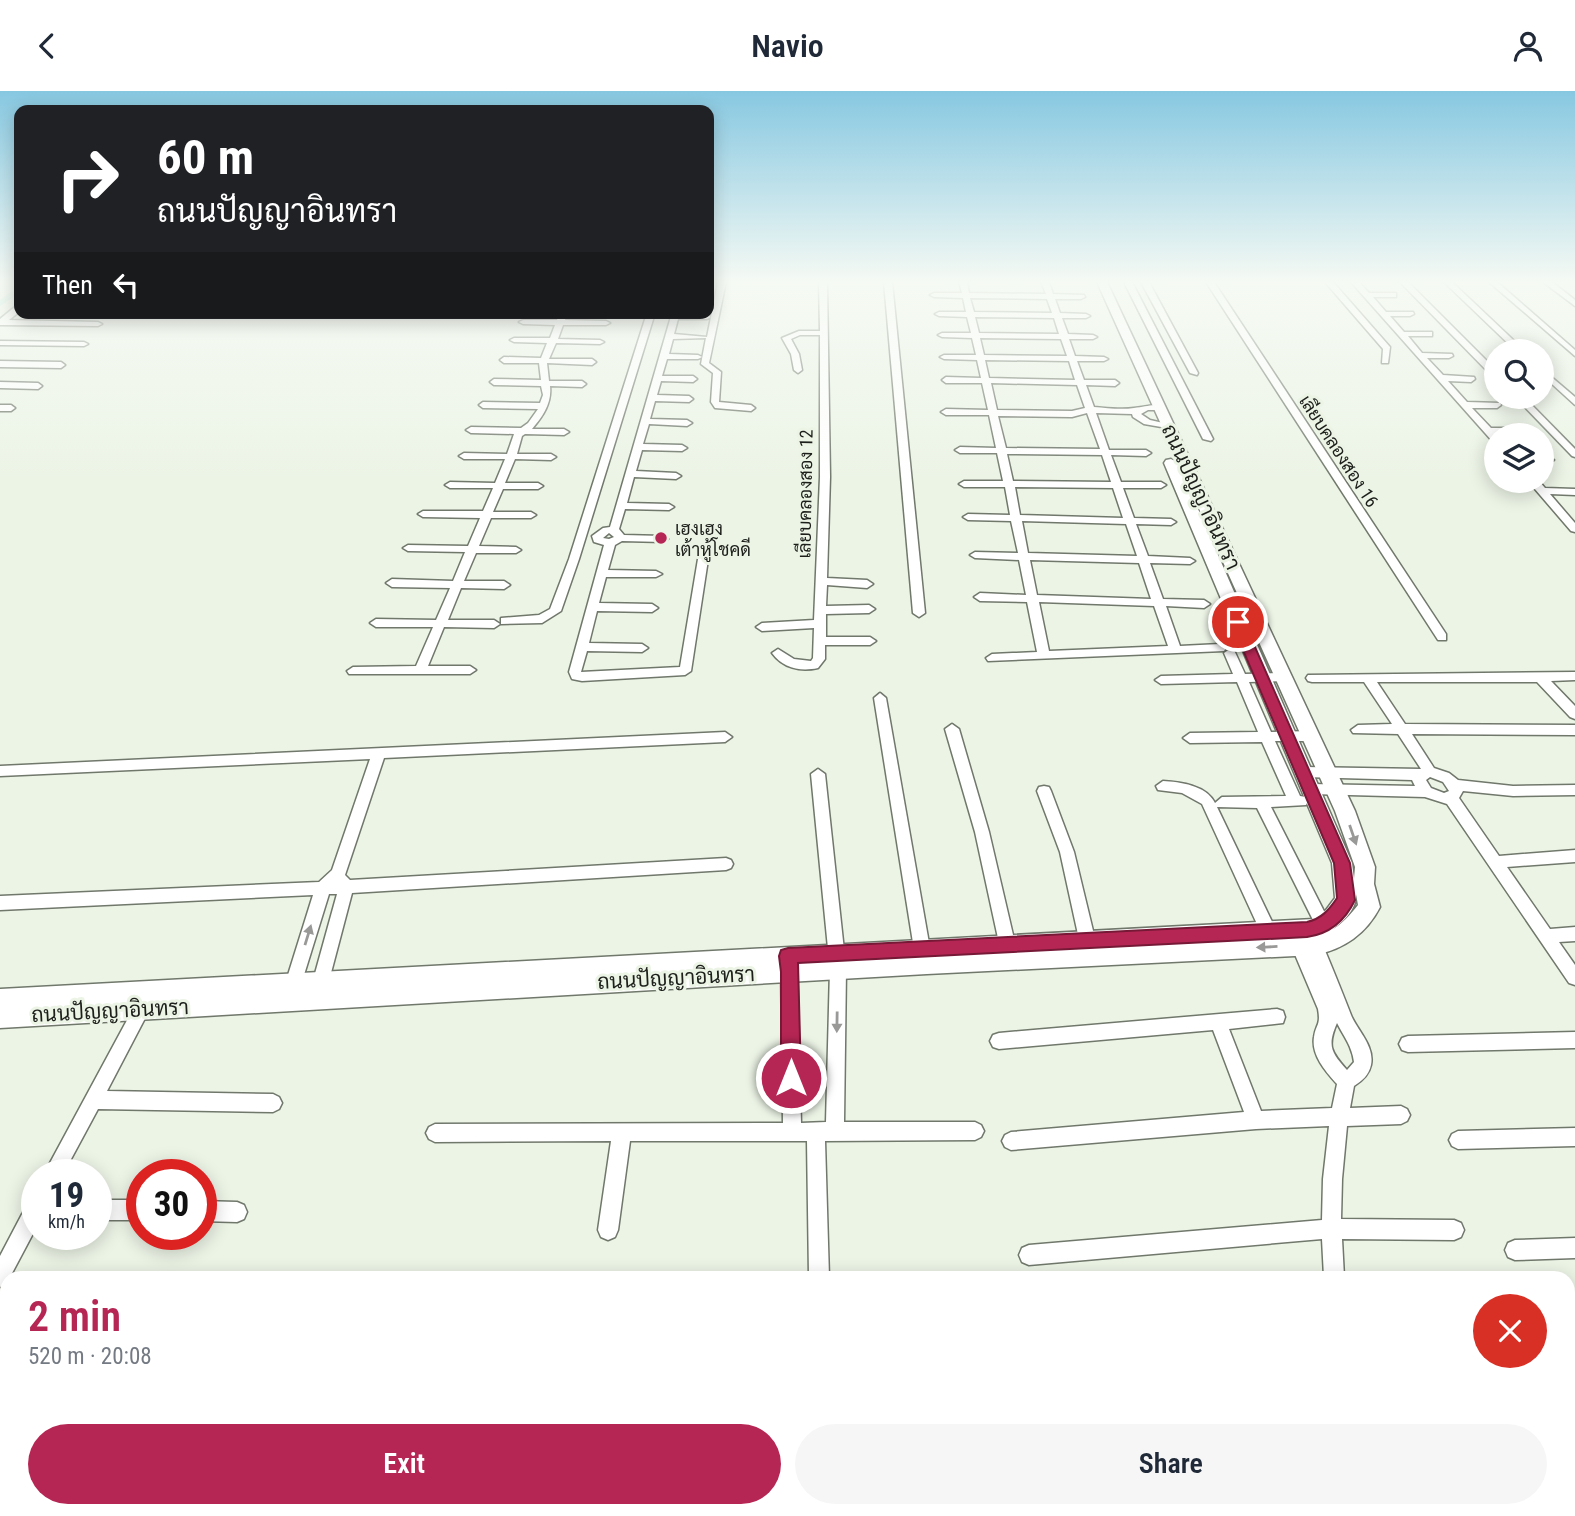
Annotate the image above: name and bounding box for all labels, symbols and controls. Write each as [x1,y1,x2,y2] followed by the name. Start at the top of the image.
[28,27,66,65] icon: back
[751,27,824,65] text: Navio
[1509,27,1547,65] icon: person
[157,129,254,186] text: 60 m
[42,133,133,224] icon: right
[157,192,397,230] text: ถนนปัญญาอินทรา
[107,266,145,304] icon: left
[42,270,93,300] text: Then
[1484,339,1554,493] map controls
[1484,339,1554,409] button: search
[1295,390,1385,511] street label: เลียบคลองสอง 16
[1157,420,1246,573] street label: ถนนปัญญาอินทรา
[1484,423,1554,493] button: layers
[791,429,817,559] street label: เลียบคลองสอง 12
[675,518,751,563] place label: เฮงเฮง เต้าหู้โชคดี
[653,530,669,546] marker: เฮงเฮง เต้าหู้โชคดี
[1208,592,1268,652] pin
[1219,603,1257,641] icon: arrive
[1348,824,1359,845] one-way arrow
[303,924,314,945] one-way arrow
[1256,942,1278,953] one-way arrow
[597,961,755,994] street label: ถนนปัญญาอินทรา
[31,994,189,1027] street label: ถนนปัญญาอินทรา
[831,1011,843,1033] one-way arrow
[754,1041,828,1115] position arrow
[126,1159,217,1250] speed limit sign: 30
[49,1175,84,1216] text: 19
[48,1211,85,1232] text: km/h
[28,1292,121,1341] text: 2 min
[1473,1294,1547,1368] button: close
[28,1343,152,1370] text: 520 m · 20:08
[28,1424,781,1504] button: Exit
[795,1424,1547,1504] button: Share

